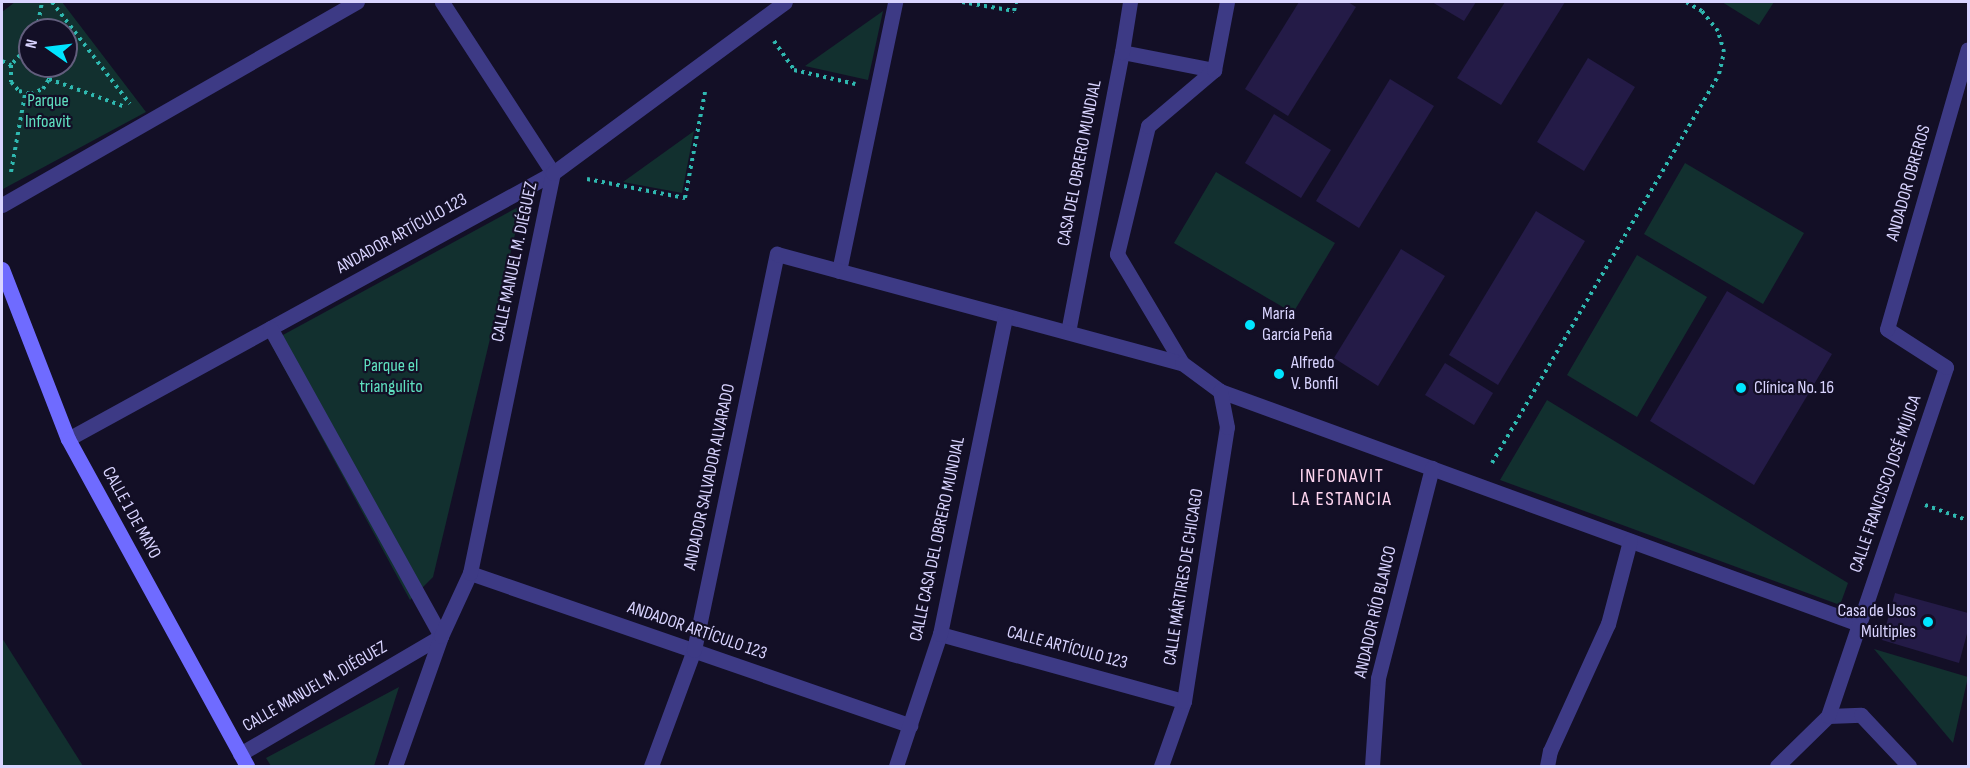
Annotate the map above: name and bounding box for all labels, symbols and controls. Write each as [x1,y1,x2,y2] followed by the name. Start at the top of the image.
[18,18,78,78] north arrow
[22,38,42,50] text: N
[1053,78,1107,248] street label: CASA DEL OBRERO MUNDIAL
[25,91,71,134] park label: Parque Infoavit
[1882,123,1936,243] street label: ANDADOR OBREROS
[487,180,543,344] street label: CALLE MANUEL M. DIÉGUEZ
[333,189,471,279] street label: ANDADOR ARTÍCULO 123
[1262,304,1333,346] place label: María García Peña
[1243,318,1257,332] marker: María García Peña
[1291,353,1338,395] place label: Alfredo V. Bonfil
[359,356,423,398] park label: Parque el triangulito
[1272,367,1286,381] marker: Alfredo V. Bonfil
[1754,377,1834,399] place label: Clínica No. 16
[1732,379,1750,397] marker: Clínica No. 16
[680,382,740,572] street label: ANDADOR SALVADOR ALVARADO
[1845,392,1927,576] street label: CALLE FRANCISCO JOSÉ MÚJICA
[906,435,970,643] street label: CALLE CASA DEL OBRERO MUNDIAL
[97,463,165,563] street label: CALLE 1 DE MAYO
[1292,464,1392,511] district label: INFONAVIT LA ESTANCIA
[1159,487,1209,667] street label: CALLE MÁRTIRES DE CHICAGO
[1350,544,1402,680] street label: ANDADOR RÍO BLANCO
[624,597,770,665] street label: ANDADOR ARTÍCULO 123
[1838,601,1916,644] place label: Casa de Usos Múltiples
[1921,615,1935,629] marker: Casa de Usos Múltiples
[1004,622,1130,674] street label: CALLE ARTÍCULO 123
[239,637,391,737] street label: CALLE MANUEL M. DIÉGUEZ

